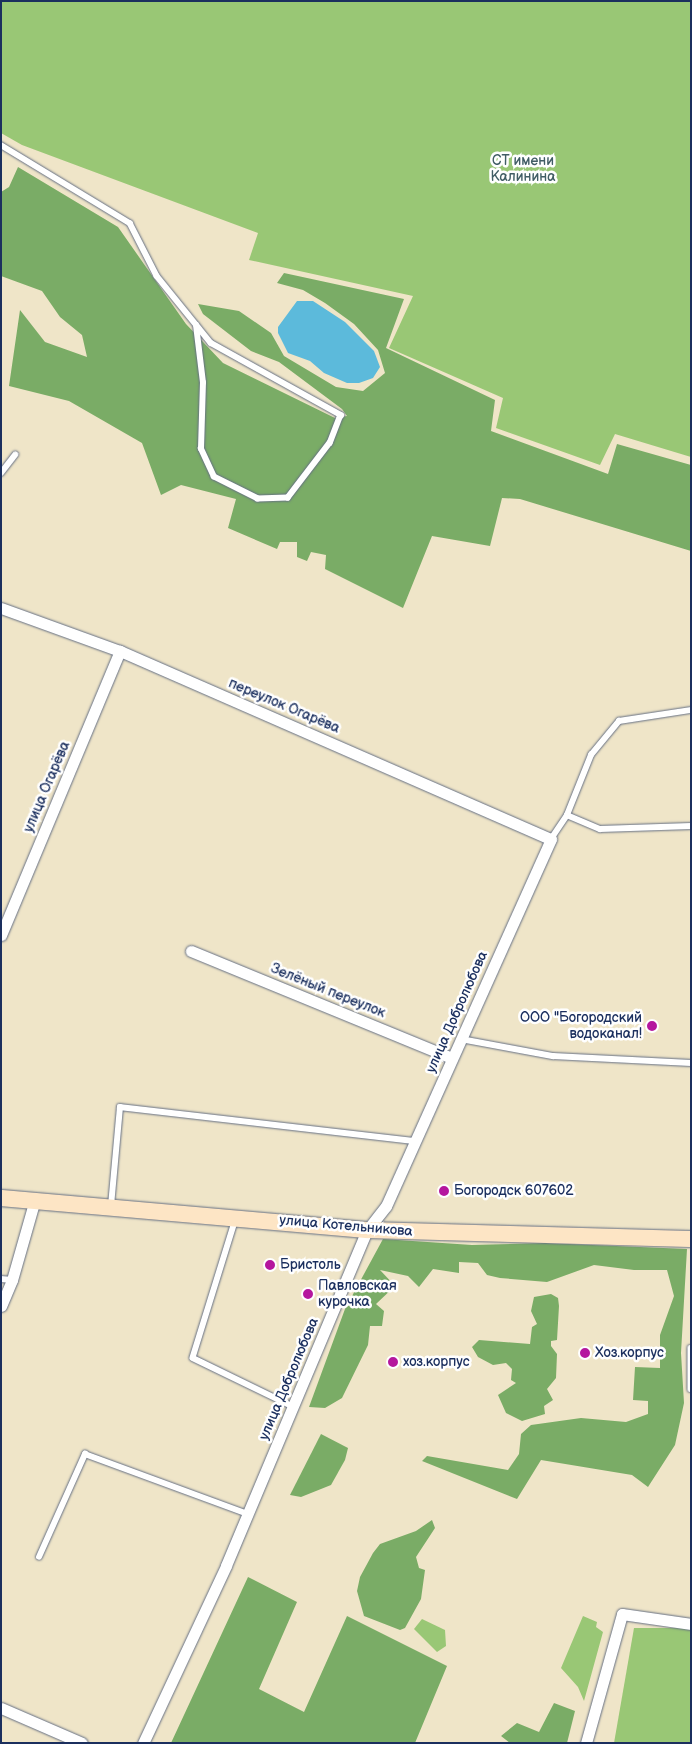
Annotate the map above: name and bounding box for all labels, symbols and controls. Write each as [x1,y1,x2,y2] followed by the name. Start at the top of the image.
[490,153,556,186] park label: СТ имени Калинина
[226,675,342,737] street label: переулок Огарёва
[20,739,74,835] street label: улица Огарёва
[423,949,491,1075] street label: улица Добролюбова
[268,960,388,1022] street label: Зелёный переулок
[520,1010,642,1042] place label: ООО "Богородский водоканал!
[646,1020,658,1032] marker: ООО "Богородский водоканал!
[454,1183,574,1199] place label: Богородск 607602
[438,1185,450,1197] marker: Богородск 607602
[279,1212,413,1240] street label: улица Котельникова
[280,1257,341,1273] place label: Бристоль
[264,1259,276,1271] marker: Бристоль
[318,1278,397,1310] place label: Павловская курочка
[302,1288,314,1300] marker: Павловская курочка
[256,1315,322,1443] street label: улица Добролюбова
[595,1345,664,1361] place label: Хоз.корпус
[579,1347,591,1359] marker: Хоз.корпус
[403,1354,470,1370] place label: хоз.корпус
[387,1356,399,1368] marker: хоз.корпус

